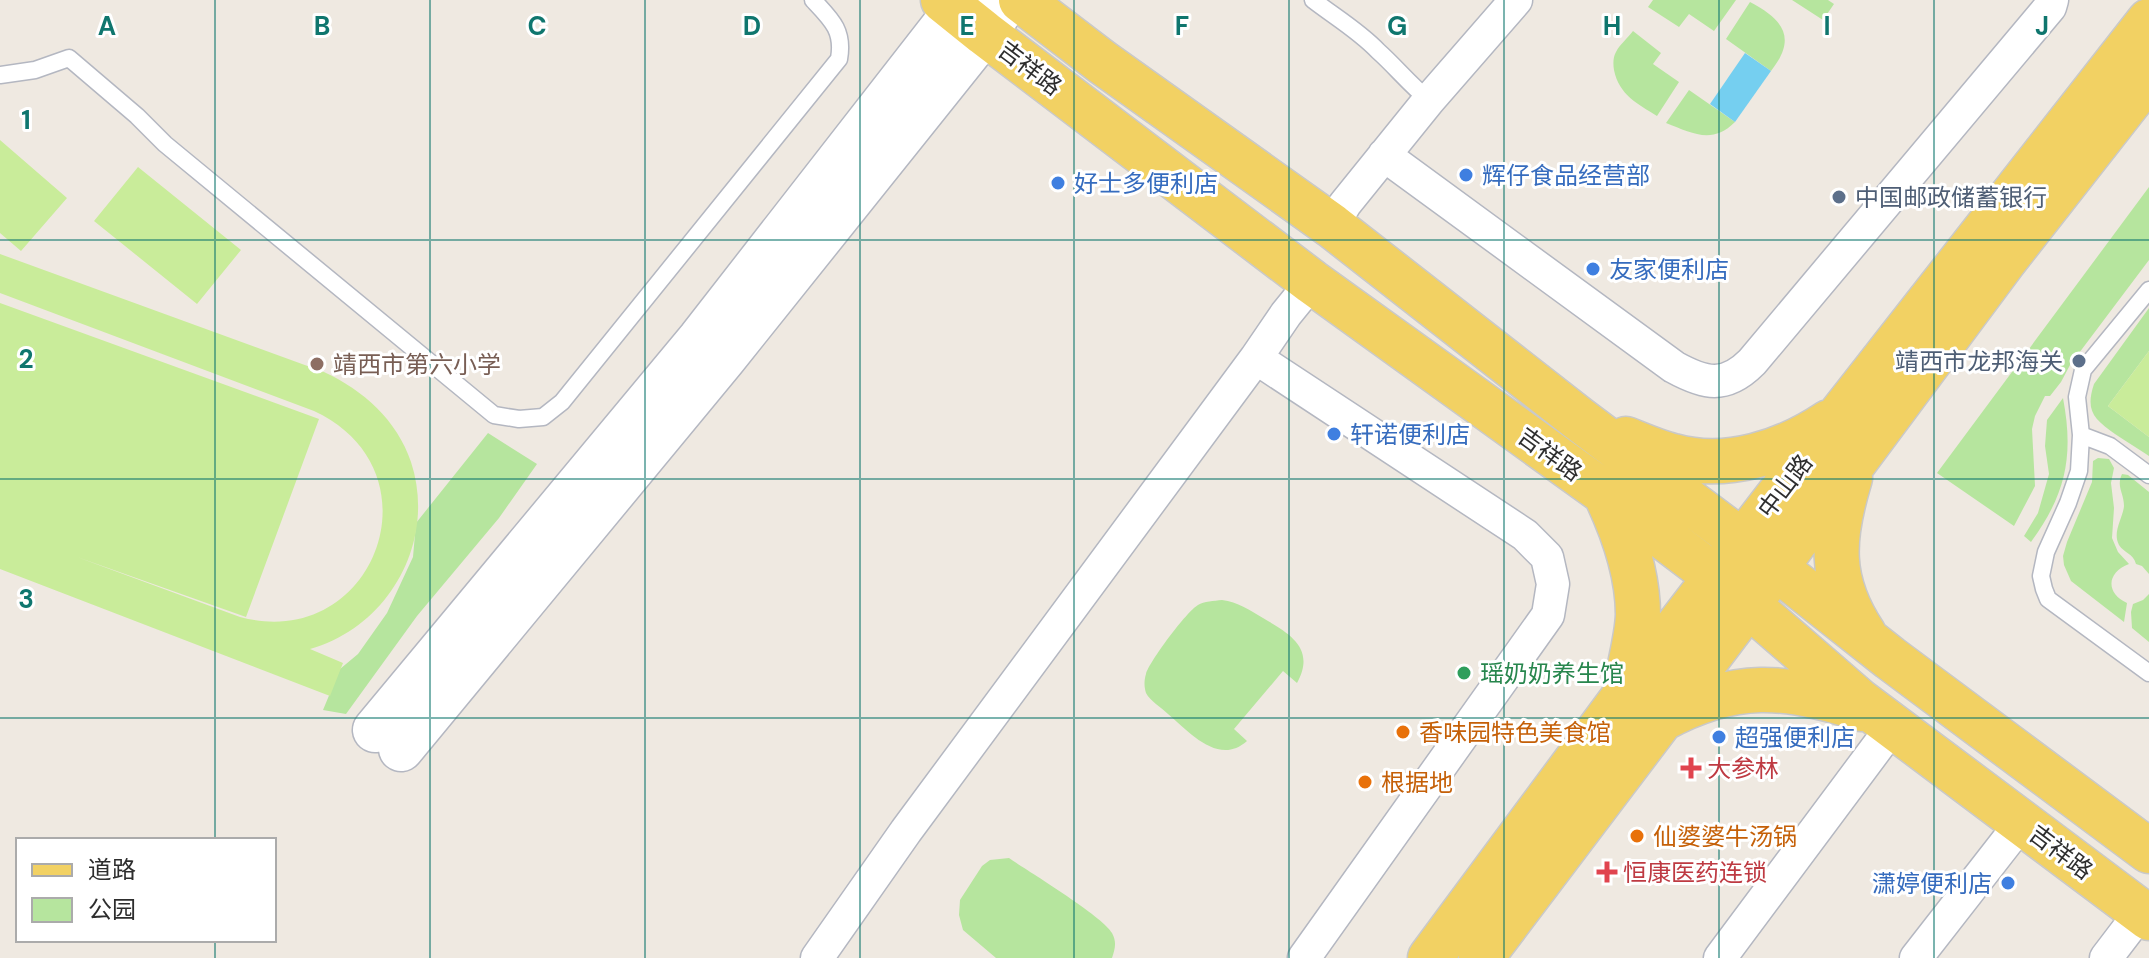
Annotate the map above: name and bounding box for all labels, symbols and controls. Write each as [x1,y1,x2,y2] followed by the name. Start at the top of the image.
[98,9,116,43] text: A
[314,9,330,43] text: B
[527,9,547,43] text: C
[743,9,761,43] text: D
[959,9,975,43] text: E
[1175,9,1189,43] text: F
[1387,9,1407,43] text: G
[1603,9,1621,43] text: H
[1823,9,1831,43] text: I
[2035,9,2049,43] text: J
[992,34,1068,102] street label: 吉祥路
[21,103,31,137] text: 1
[1482,160,1650,191] place label: 辉仔食品经营部
[1457,166,1475,184] marker: 辉仔食品经营部
[1074,168,1218,199] place label: 好士多便利店
[1049,174,1067,192] marker: 好士多便利店
[1855,182,2047,213] place label: 中国邮政储蓄银行
[1830,188,1848,206] marker: 中国邮政储蓄银行
[1609,254,1729,285] place label: 友家便利店
[1584,260,1602,278] marker: 友家便利店
[18,342,34,376] text: 2
[1895,346,2063,377] place label: 靖西市龙邦海关
[333,349,501,380] place label: 靖西市第六小学
[2070,352,2088,370] marker: 靖西市龙邦海关
[308,355,326,373] marker: 靖西市第六小学
[1350,419,1470,450] place label: 轩诺便利店
[1512,420,1588,488] street label: 吉祥路
[1325,425,1343,443] marker: 轩诺便利店
[1751,448,1819,524] street label: 中山路
[18,582,34,616] text: 3
[1480,658,1624,689] place label: 瑶奶奶养生馆
[1455,664,1473,682] marker: 瑶奶奶养生馆
[1419,717,1611,748] place label: 香味园特色美食馆
[1735,722,1855,753] place label: 超强便利店
[1394,723,1412,741] marker: 香味园特色美食馆
[1710,728,1728,746] marker: 超强便利店
[1707,753,1779,784] place label: 大参林
[1682,759,1700,777] marker: 大参林
[1381,767,1453,798] place label: 根据地
[1356,773,1374,791] marker: 根据地
[2023,818,2099,886] street label: 吉祥路
[1653,821,1797,852] place label: 仙婆婆牛汤锅
[1628,827,1646,845] marker: 仙婆婆牛汤锅
[16,838,276,942] legend
[88,854,136,885] text: 道路
[1623,857,1767,888] place label: 恒康医药连锁
[1598,863,1616,881] marker: 恒康医药连锁
[1872,868,1992,899] place label: 潇婷便利店
[1999,874,2017,892] marker: 潇婷便利店
[88,894,136,925] text: 公园

